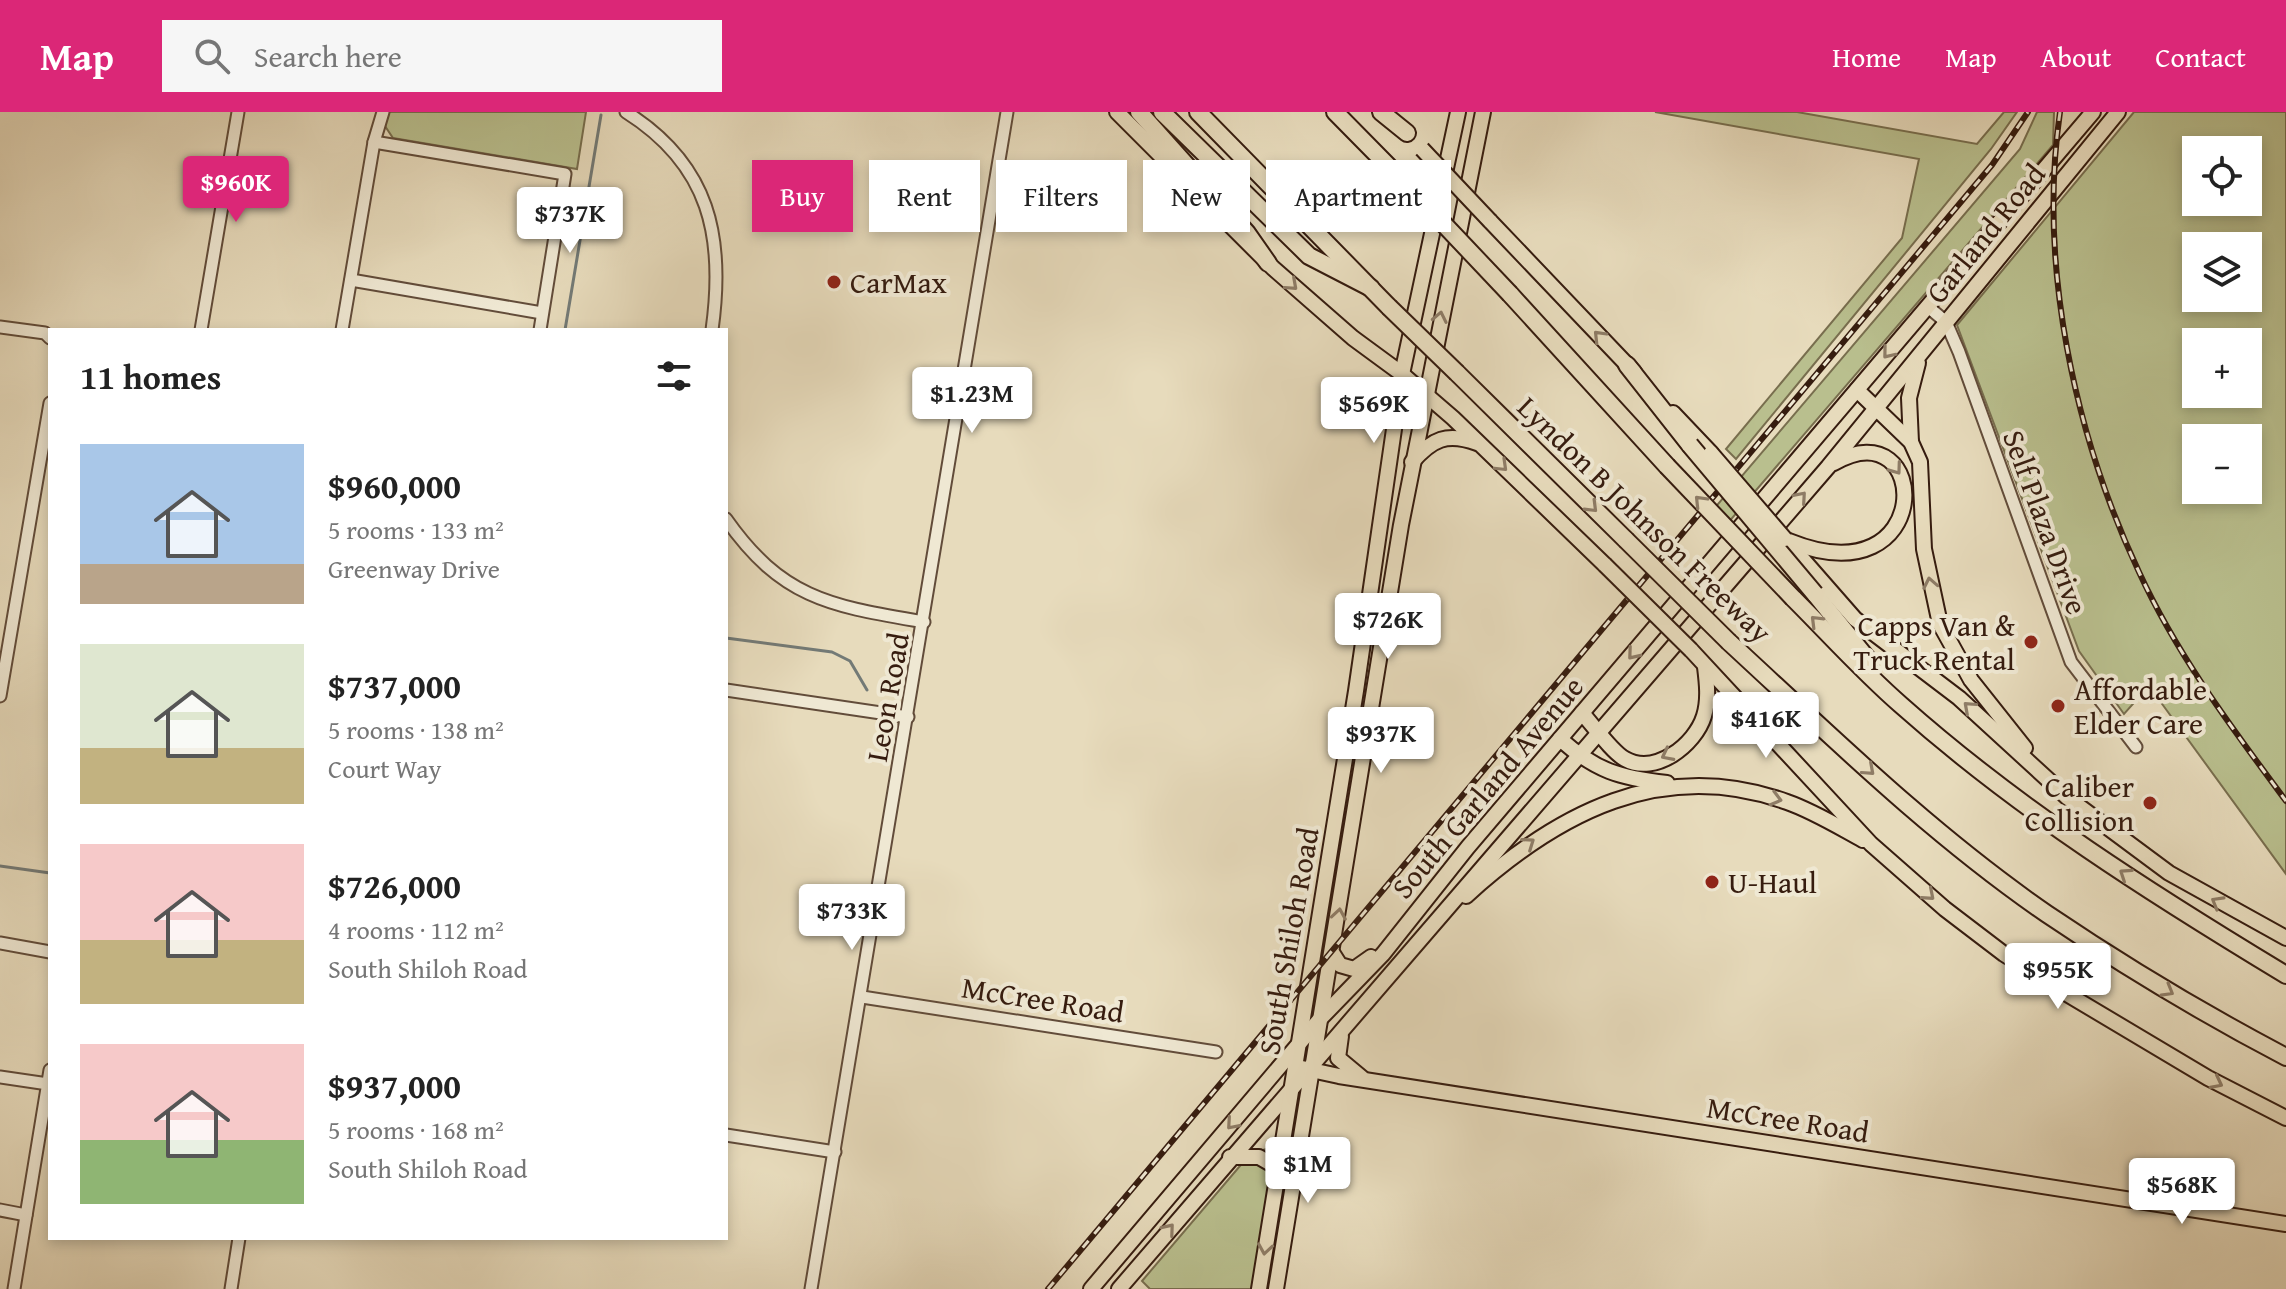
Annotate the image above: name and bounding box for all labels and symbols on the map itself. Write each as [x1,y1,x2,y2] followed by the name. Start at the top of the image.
[1915,153,2055,313] street label: Garland Road
[180,156,292,224] pin: $960K
[514,187,626,255] pin: $737K
[850,260,948,304] place label: CarMax
[825,273,843,291] marker: CarMax
[1282,276,1297,290] one-way arrow
[1431,311,1448,324] one-way arrow
[1594,331,1609,345] one-way arrow
[1883,344,1898,358] one-way arrow
[907,367,1037,435] pin: $1.23M
[1318,377,1430,445] pin: $569K
[1508,386,1782,652] street label: Lyndon B Johnson Freeway
[1992,424,2100,620] street label: Self Plaza Drive
[1493,456,1507,471] one-way arrow
[1886,460,1901,475] one-way arrow
[1791,491,1805,506] one-way arrow
[1695,496,1709,510] one-way arrow
[1583,498,1597,512] one-way arrow
[1922,577,1939,590] one-way arrow
[1332,593,1444,661] pin: $726K
[1854,603,2016,681] place label: Capps Van & Truck Rental
[1811,616,1825,631] one-way arrow
[854,629,920,765] street label: Leon Road
[2022,633,2040,651] marker: Capps Van & Truck Rental
[1628,645,1642,660] one-way arrow
[1381,666,1593,908] street label: South Garland Avenue
[2074,667,2207,745] place label: Affordable Elder Care
[1710,692,1822,760] pin: $416K
[2049,697,2067,715] marker: Affordable Elder Care
[1964,702,1978,717] one-way arrow
[1325,707,1437,775] pin: $937K
[1661,746,1675,761] one-way arrow
[1860,760,1875,775] one-way arrow
[2025,764,2134,842] place label: Caliber Collision
[1768,790,1782,807] one-way arrow
[2141,794,2159,812] marker: Caliber Collision
[1246,824,1330,1058] street label: South Shiloh Road
[1521,838,1535,853] one-way arrow
[1728,860,1817,904] place label: U-Haul
[2119,869,2134,884] one-way arrow
[1703,873,1721,891] marker: U-Haul
[796,884,908,952] pin: $733K
[1920,886,1935,900] one-way arrow
[2211,896,2226,912] one-way arrow
[1330,908,1347,921] one-way arrow
[2002,943,2114,1011] pin: $955K
[959,964,1127,1034] street label: McCree Road
[2159,981,2173,997] one-way arrow
[2209,1073,2224,1088] one-way arrow
[1704,1084,1872,1154] street label: McCree Road
[1227,1115,1242,1130] one-way arrow
[1269,1137,1347,1205] pin: $1M
[2126,1158,2238,1226] pin: $568K
[1160,1224,1174,1239] one-way arrow
[1257,1242,1274,1256] one-way arrow

